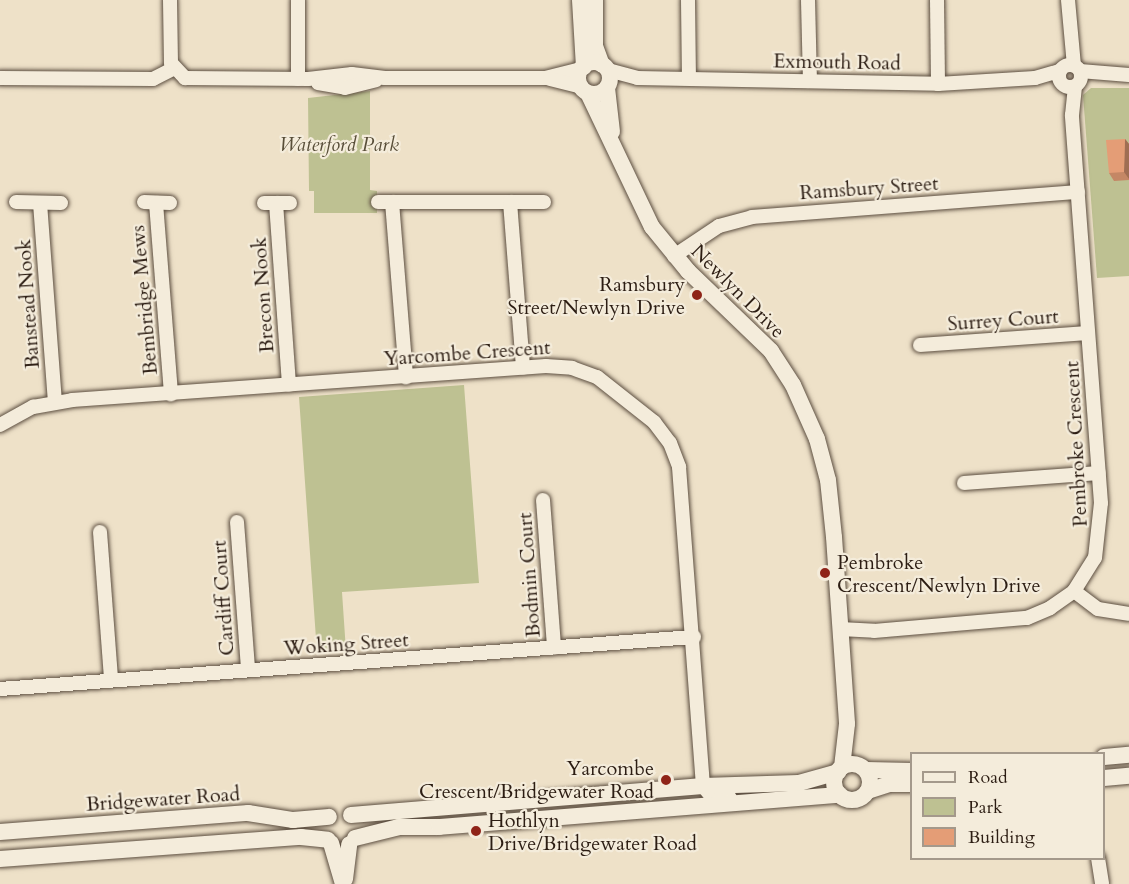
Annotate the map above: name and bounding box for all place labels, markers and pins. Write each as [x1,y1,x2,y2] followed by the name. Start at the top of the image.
[507,272,685,319] place label: Ramsbury Street/Newlyn Drive
[690,288,704,302] marker: Ramsbury Street/Newlyn Drive
[837,550,1041,597] place label: Pembroke Crescent/Newlyn Drive
[818,566,832,580] marker: Pembroke Crescent/Newlyn Drive
[419,756,654,803] place label: Yarcombe Crescent/Bridgewater Road
[659,773,673,787] marker: Yarcombe Crescent/Bridgewater Road
[488,808,697,855] place label: Hothlyn Drive/Bridgewater Road
[469,824,483,838] marker: Hothlyn Drive/Bridgewater Road

